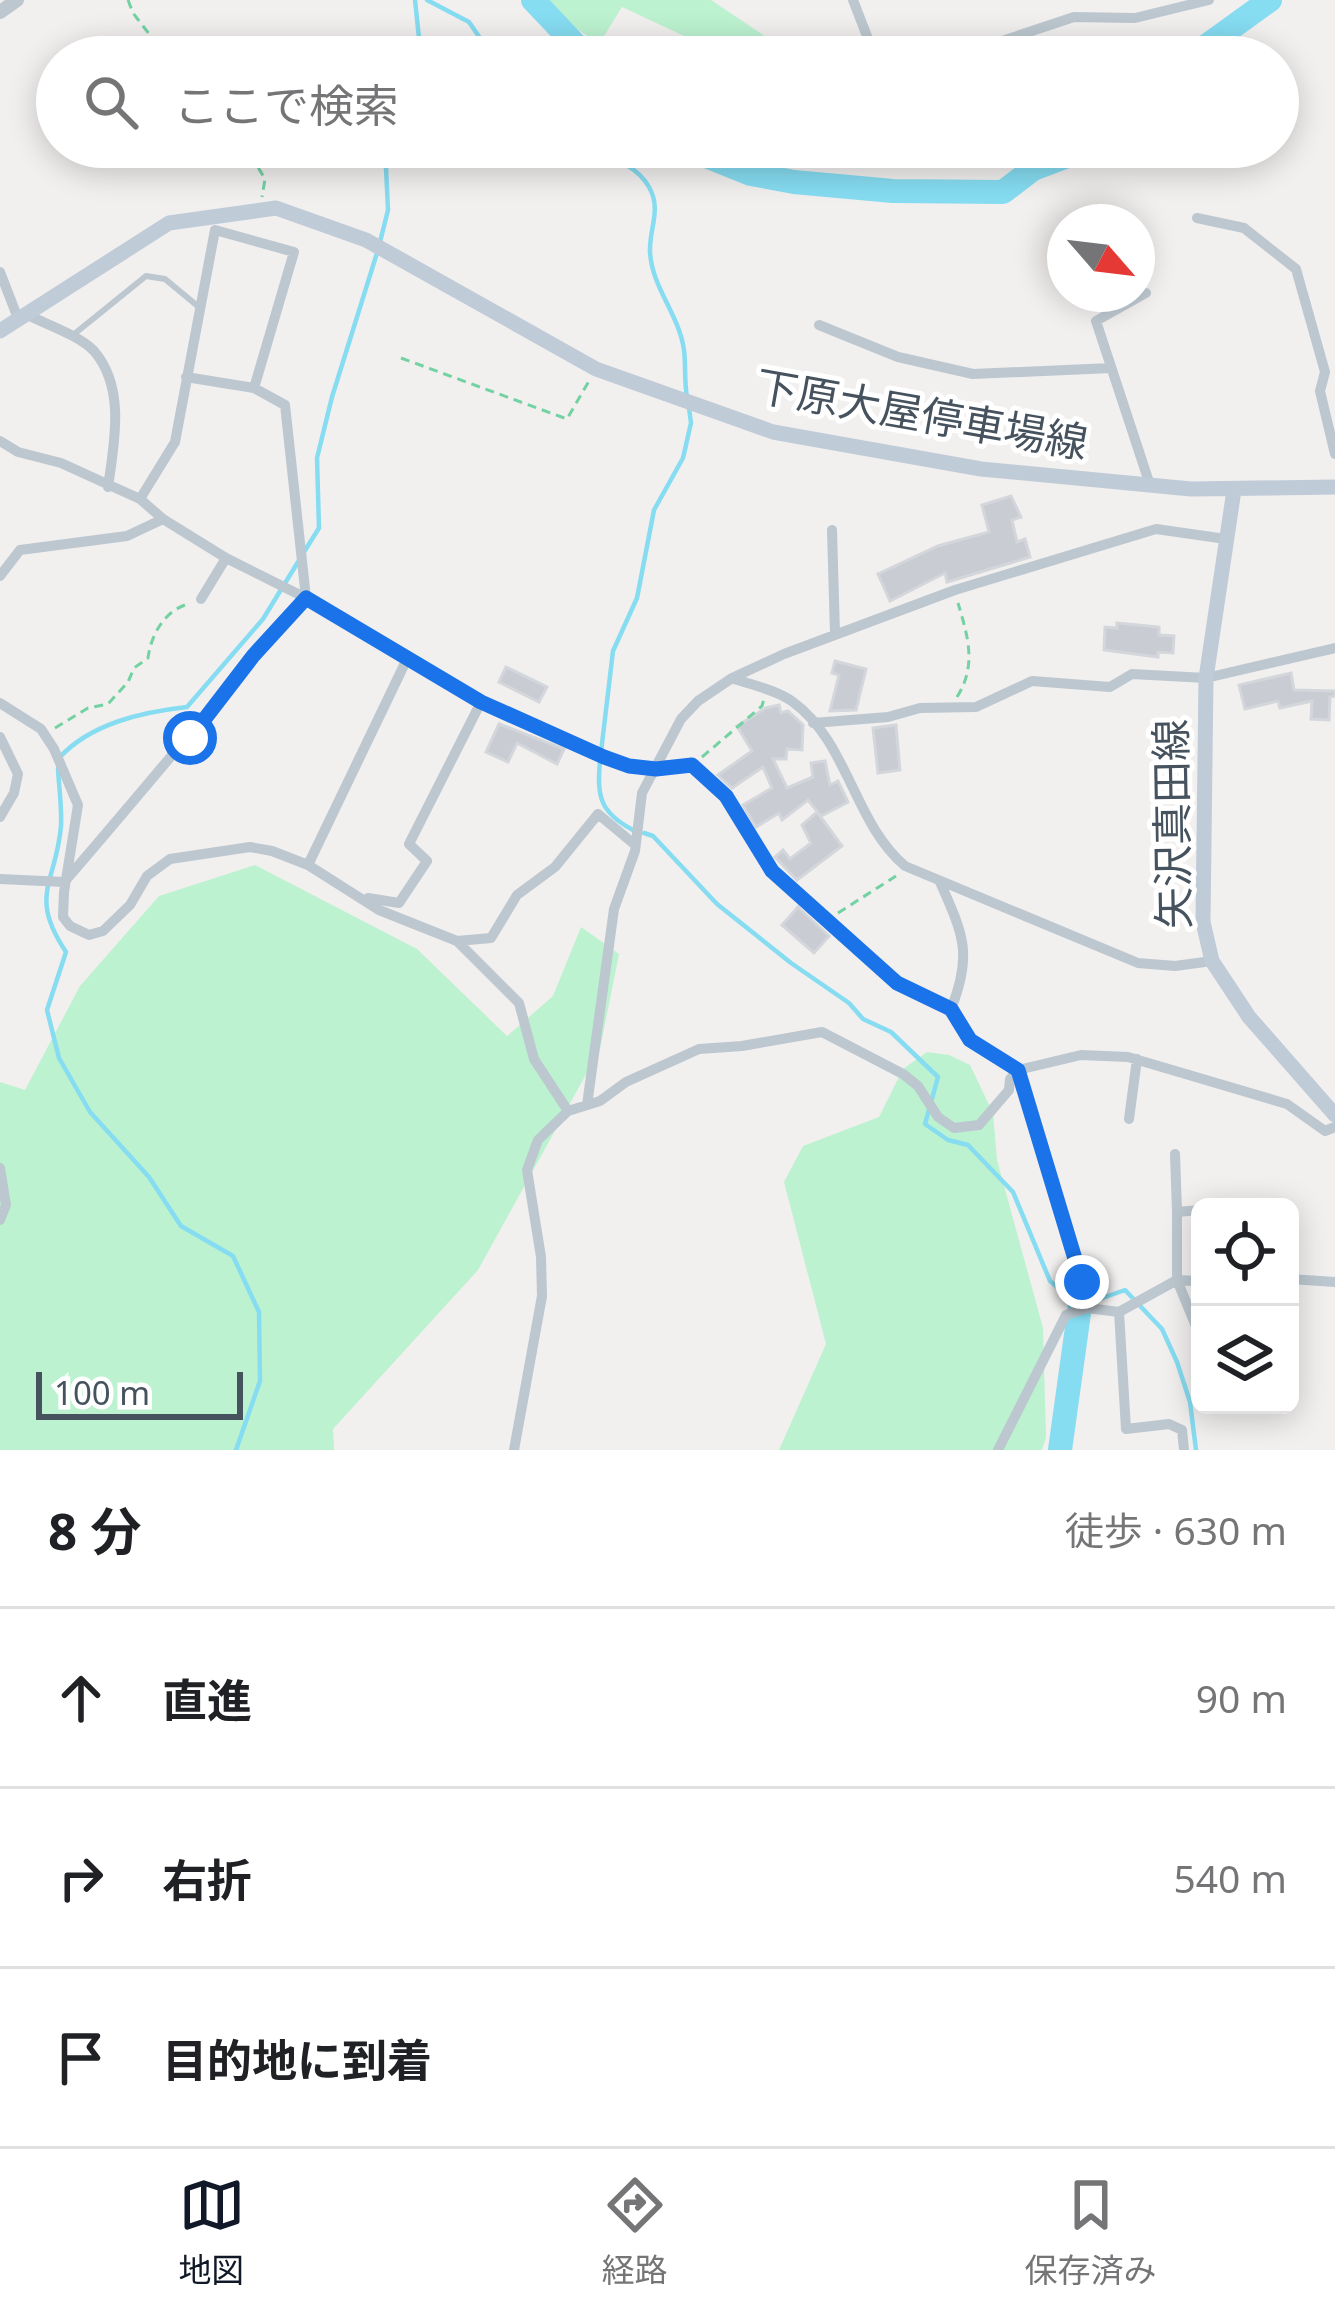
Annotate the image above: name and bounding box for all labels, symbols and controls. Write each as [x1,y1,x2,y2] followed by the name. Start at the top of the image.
[36,36,1299,168] search box
[78,69,144,135] icon: search
[174,74,399,135] text: ここで検索
[1047,204,1155,312] north arrow
[752,356,1092,470] street label: 下原大屋停車場線
[163,711,217,765] route start
[1141,719,1201,929] street label: 矢沢真田線
[1191,1198,1299,1414] map controls
[1191,1198,1299,1306] button: locate
[1055,1255,1109,1309] route end
[1191,1306,1299,1414] button: layers
[36,1366,243,1419] scale bar
[54,1370,150,1415] text: 100 m
[48,1495,141,1565] text: 8 分
[1065,1503,1287,1556] text: 徒歩 · 630 m
[48,1665,114,1731] icon: ahead
[162,1669,252,1730] text: 直進
[1196,1671,1287,1724] text: 90 m
[48,1845,114,1911] icon: right
[162,1849,252,1910] text: 右折
[1173,1851,1287,1904] text: 540 m
[48,2025,114,2091] icon: arrive
[162,2029,432,2090] text: 目的地に到着
[179,2172,245,2292] tab: 地図
[602,2172,668,2292] tab: 経路
[1025,2172,1157,2292] tab: 保存済み

